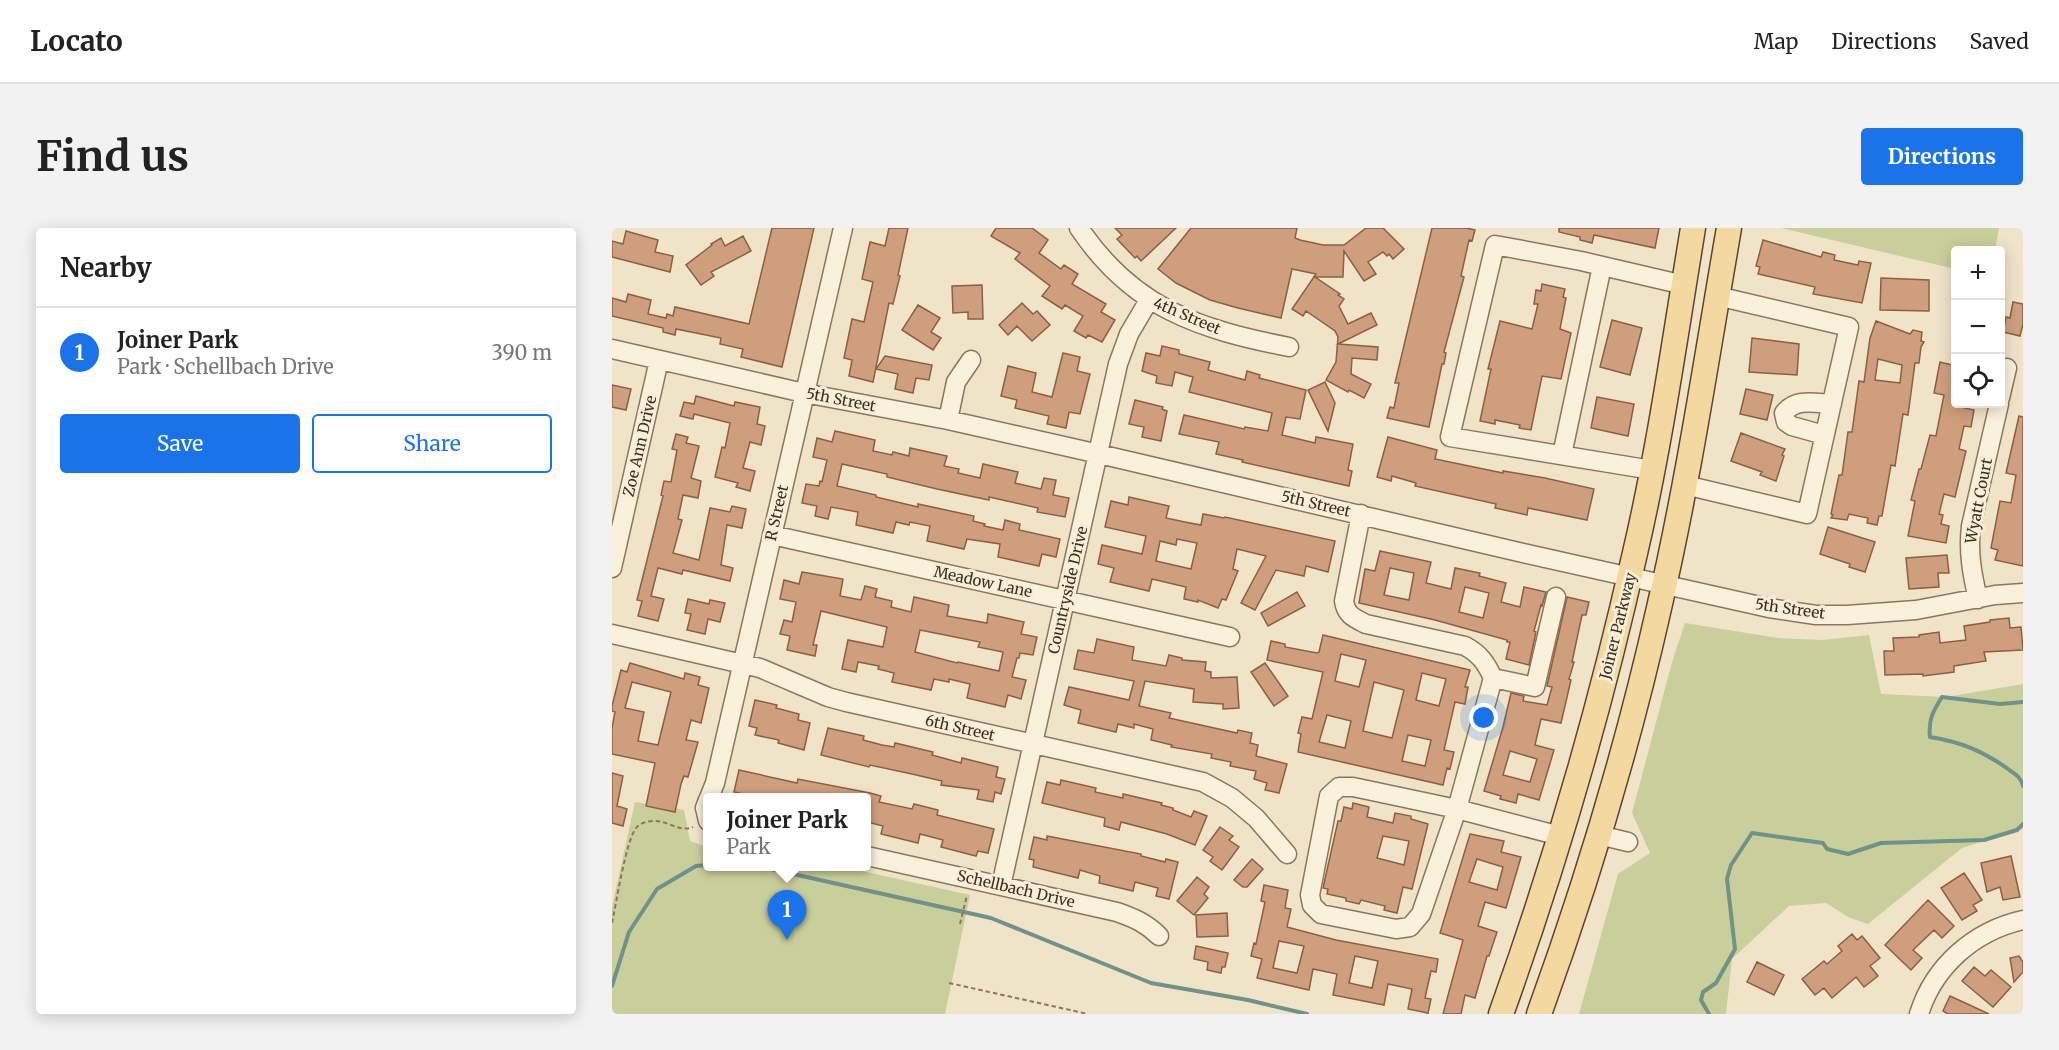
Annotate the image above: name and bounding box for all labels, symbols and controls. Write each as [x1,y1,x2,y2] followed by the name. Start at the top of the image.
[30,23,123,59] text: Locato
[1754,28,1798,55] text: Map
[1831,28,1936,55] text: Directions
[1969,28,2029,55] text: Saved
[1861,128,2023,185] button: Directions
[36,130,189,182] text: Find us
[1951,246,2005,408] map controls
[1951,246,2005,300] button: +
[60,251,152,284] text: Nearby
[1151,293,1224,338] street label: 4th Street
[1951,300,2005,354] button: −
[117,326,238,354] text: Joiner Park
[75,340,84,365] text: 1
[492,340,552,365] text: 390 m
[117,354,334,379] text: Park · Schellbach Drive
[1951,354,2005,408] button: locate
[805,383,878,416] street label: 5th Street
[619,393,660,498] street label: Zoe Ann Drive
[60,414,300,473] button: Save
[312,414,552,473] button: Share
[1961,456,1996,546] street label: Wyatt Court
[761,483,792,543] street label: R Street
[1280,486,1353,521] street label: 5th Street
[1044,524,1091,656] street label: Countryside Drive
[932,562,1034,601] street label: Meadow Lane
[1595,570,1640,682] street label: Joiner Parkway
[1754,594,1826,623] street label: 5th Street
[1469,703,1498,732] your location
[923,710,997,745] street label: 6th Street
[703,793,871,871] popup
[726,806,848,834] text: Joiner Park
[726,834,771,859] text: Park
[955,866,1077,911] street label: Schellbach Drive
[768,890,807,940] pin: 1

